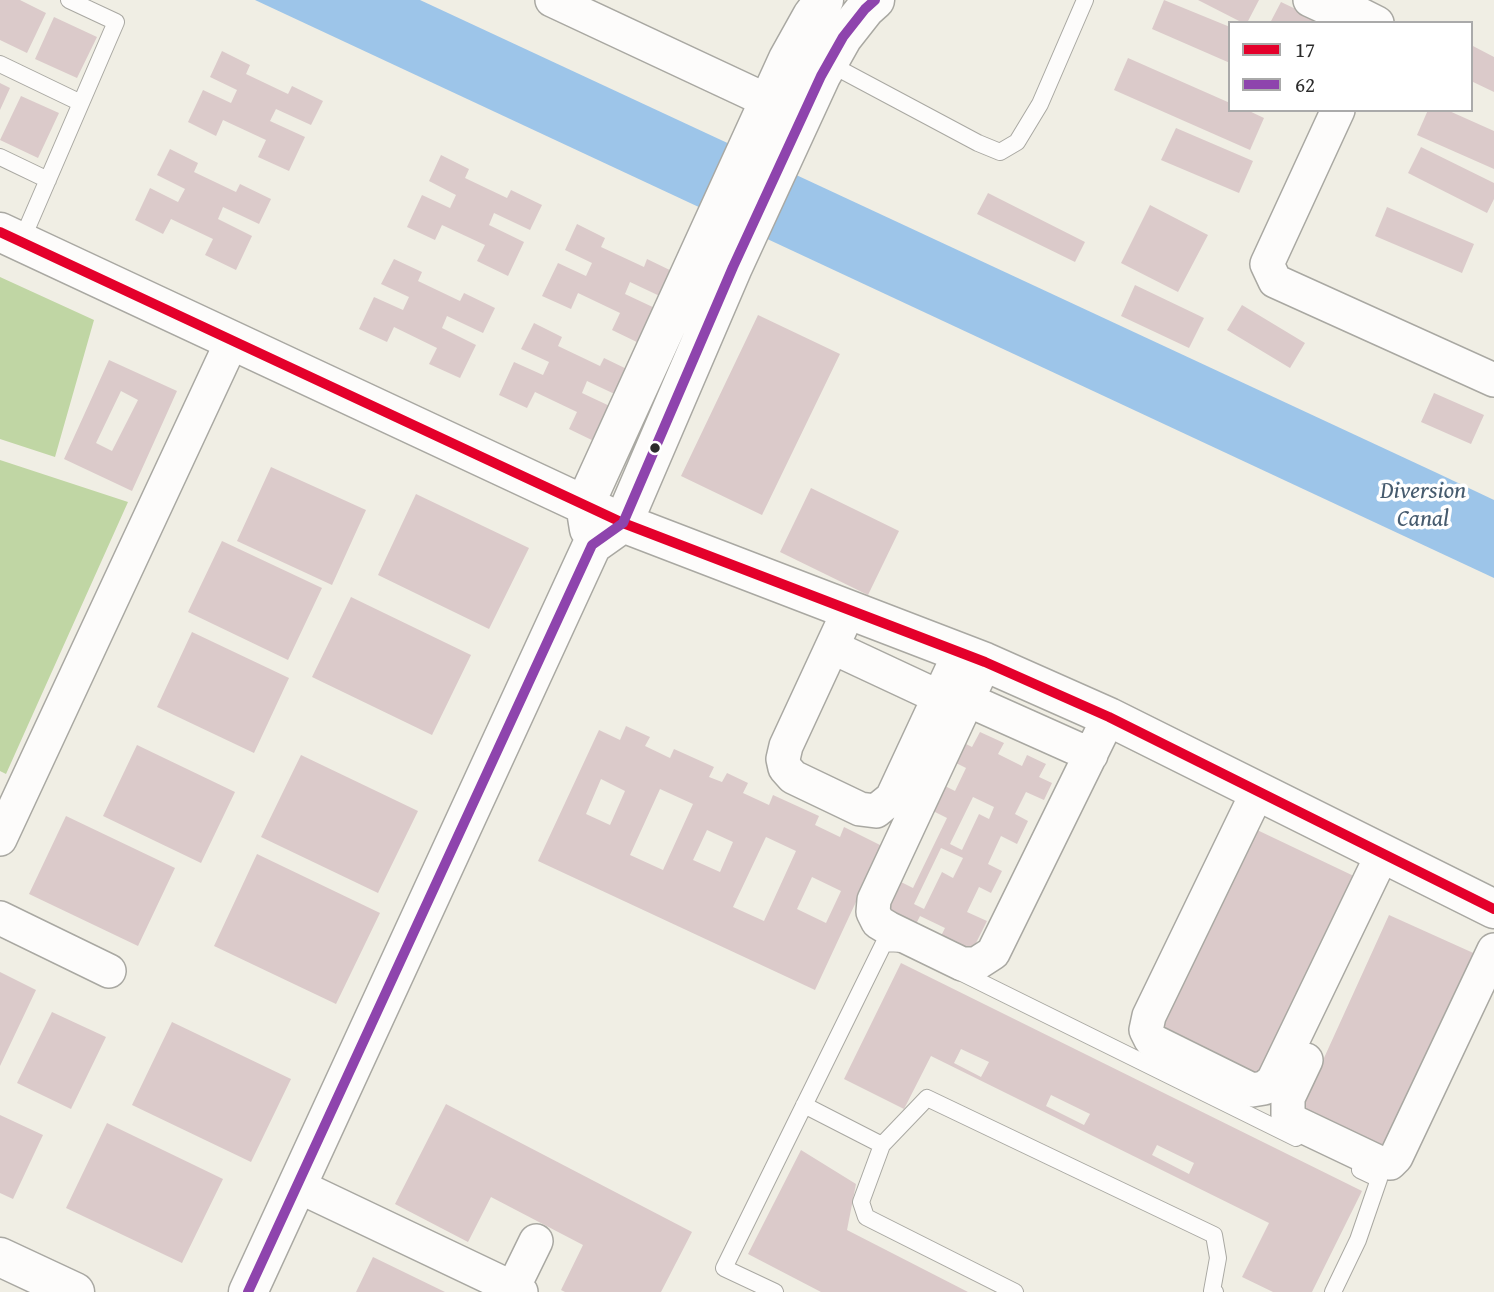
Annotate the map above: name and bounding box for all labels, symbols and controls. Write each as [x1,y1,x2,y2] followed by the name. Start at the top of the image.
[1228,21,1473,112] legend
[1295,34,1315,65] text: 17
[1295,69,1315,100] text: 62
[648,441,662,455] unlabelled marker
[1380,478,1466,534] water label: Diversion Canal

